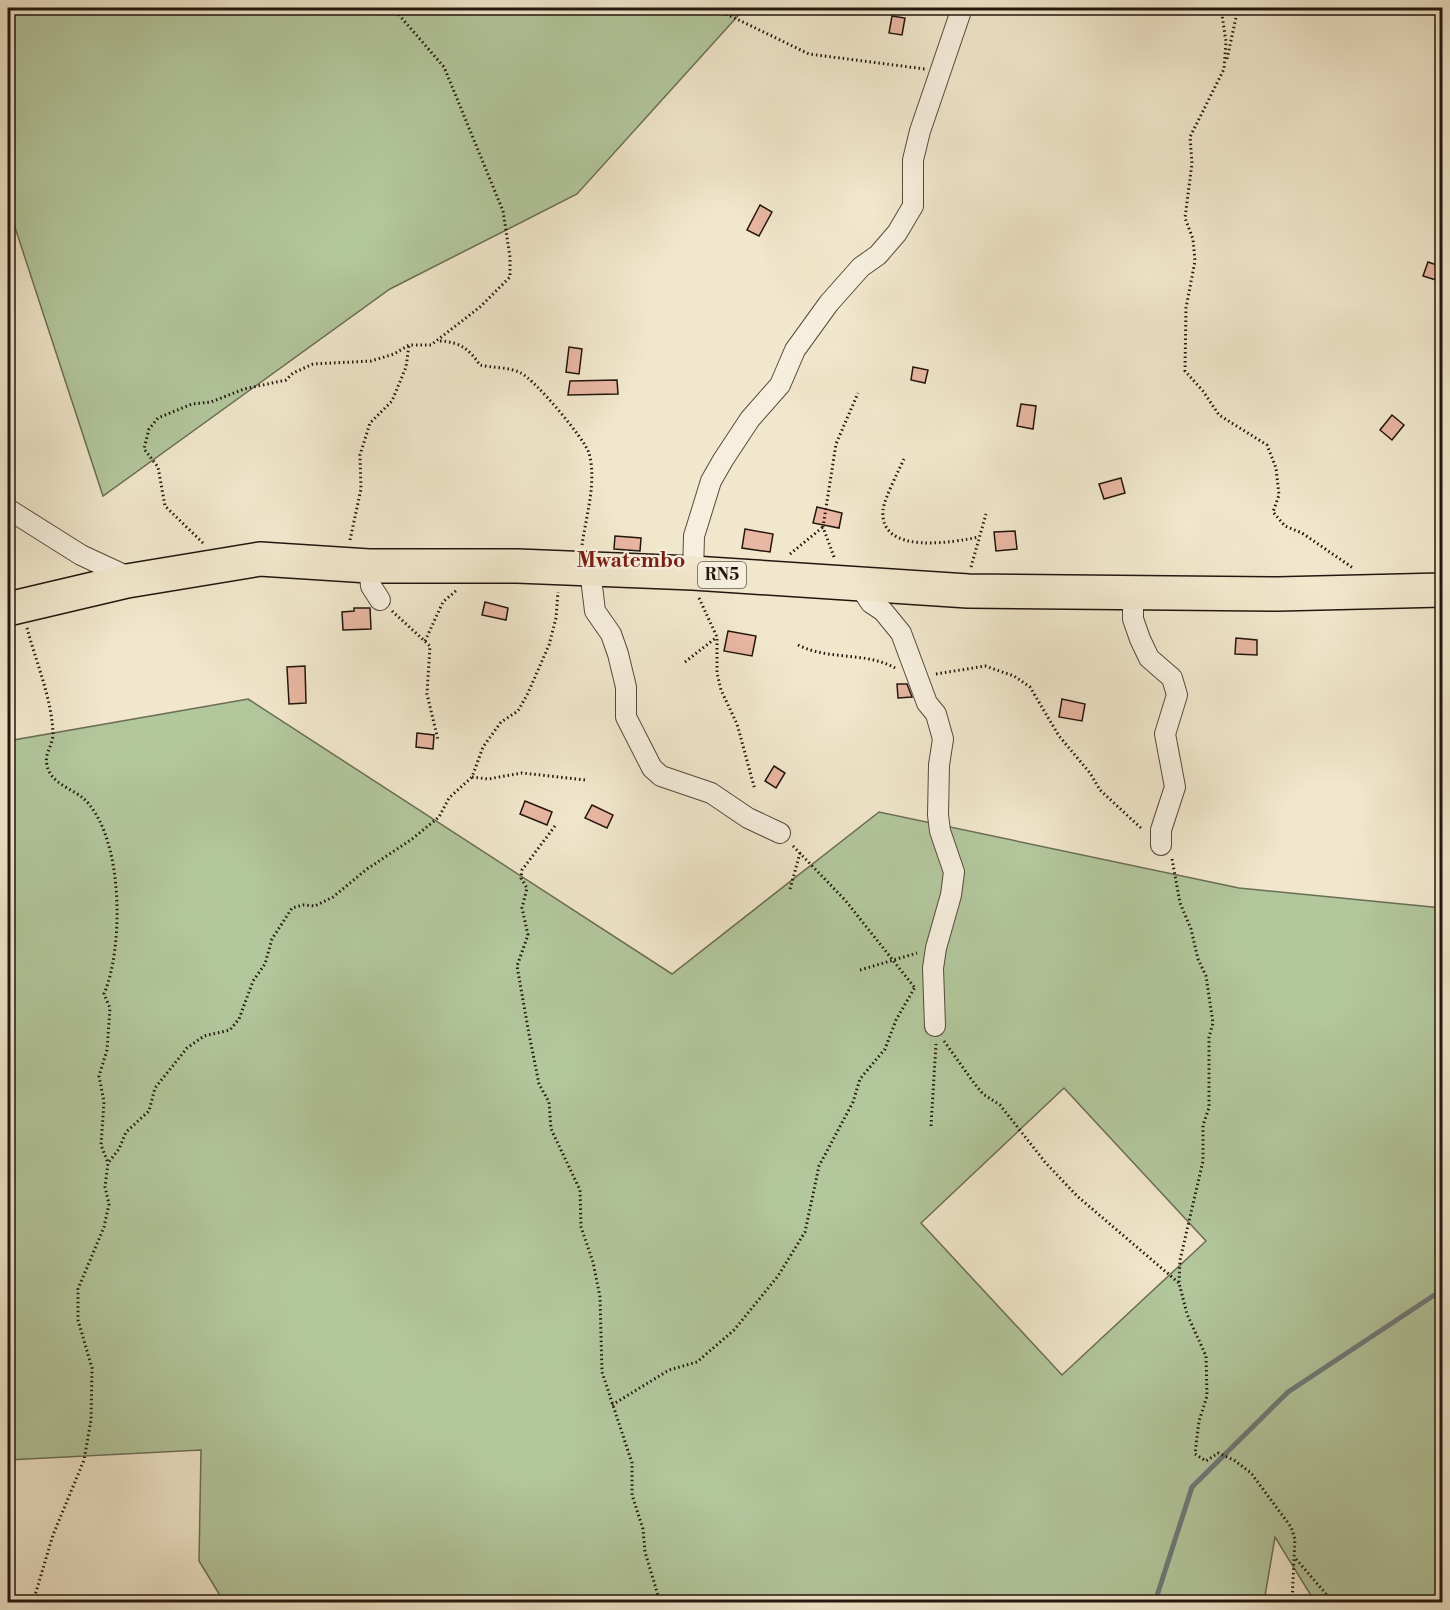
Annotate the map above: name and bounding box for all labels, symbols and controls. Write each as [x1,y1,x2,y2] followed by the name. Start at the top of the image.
[577,548,685,574] district label: Mwatembo
[698,562,746,588] road number: RN5

